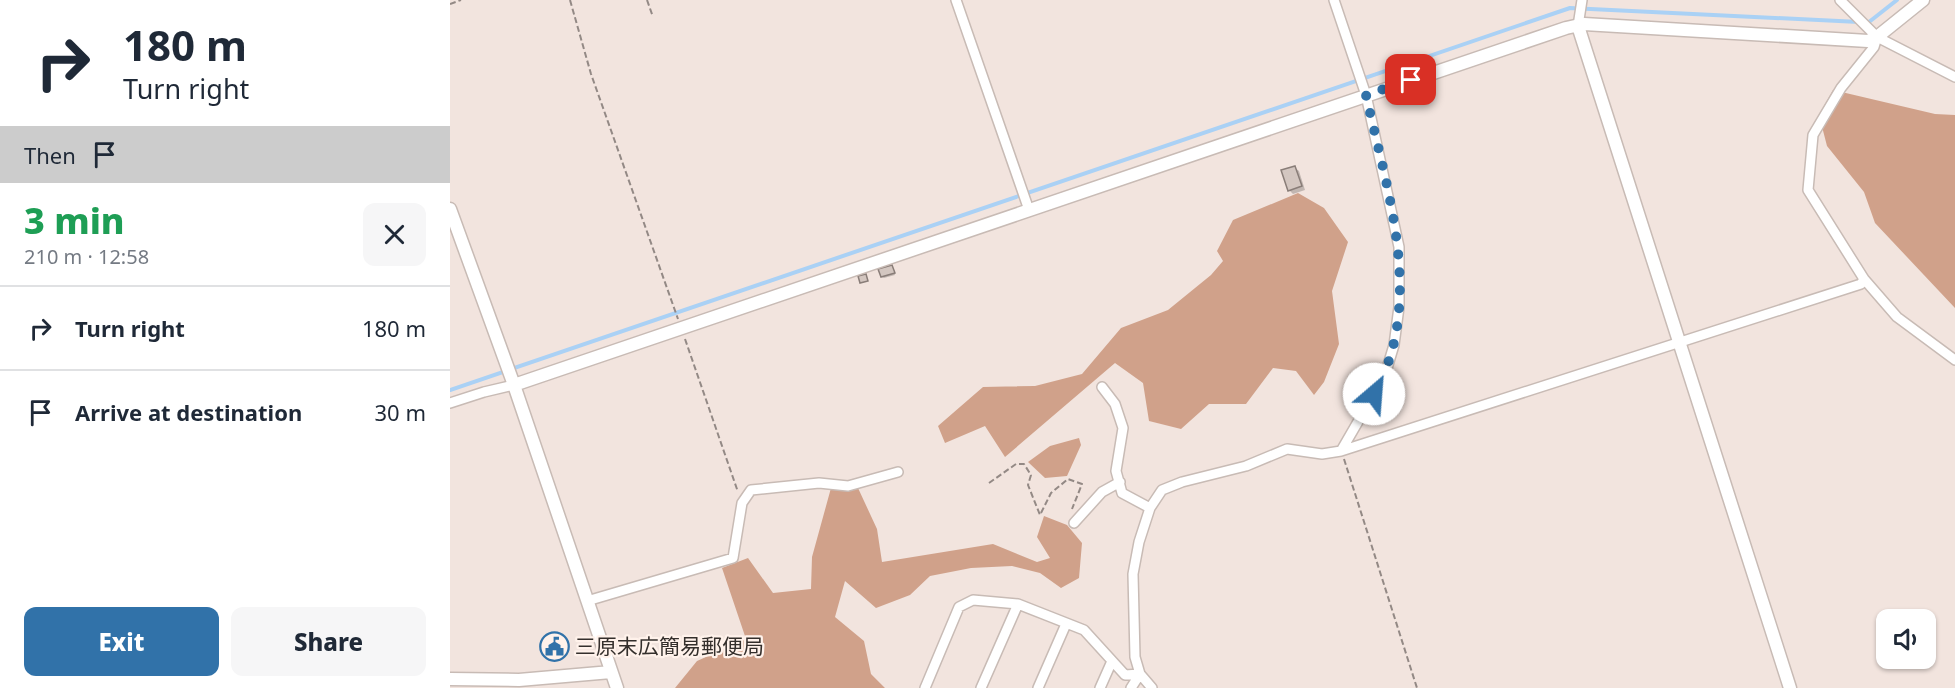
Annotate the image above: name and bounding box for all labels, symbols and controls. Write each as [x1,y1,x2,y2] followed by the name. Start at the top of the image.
[123,16,247,73] text: 180 m
[24,24,102,102] icon: right
[1385,54,1436,105] pin
[1394,63,1427,96] icon: arrive
[123,70,249,107] text: Turn right
[88,138,121,171] icon: arrive
[24,140,76,170] text: Then
[24,196,125,245] text: 3 min
[363,203,426,266] button: close
[24,243,149,270] text: 210 m · 12:58
[24,312,57,345] icon: right
[75,313,185,343] text: Turn right
[362,313,426,343] text: 180 m
[1342,362,1406,426] position arrow
[24,396,57,429] icon: arrive
[75,397,302,427] text: Arrive at destination
[375,397,426,427] text: 30 m
[24,607,219,676] button: Exit
[231,607,426,676] button: Share
[1876,609,1936,669] map controls
[1876,609,1936,669] button: sound
[538,631,570,663] public building icon: 三原末広簡易郵便局
[575,632,764,660] place label: 三原末広簡易郵便局

